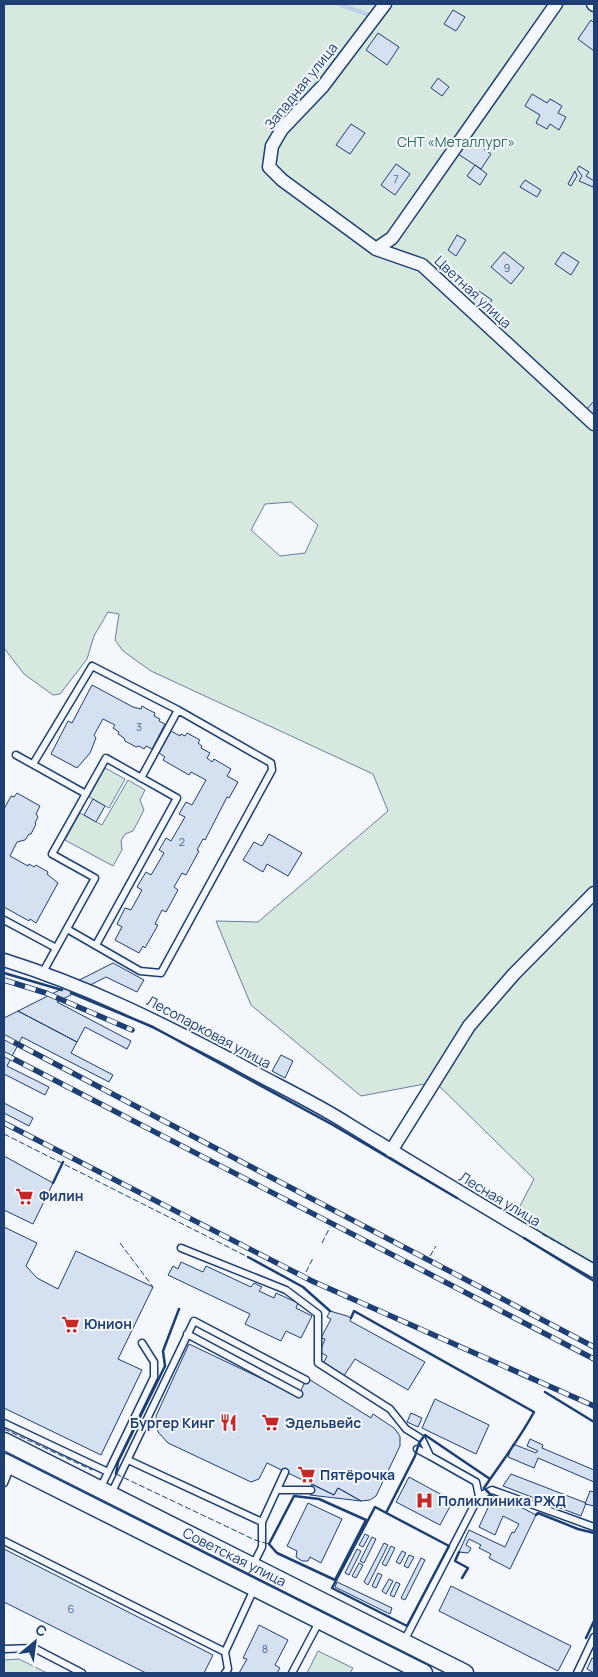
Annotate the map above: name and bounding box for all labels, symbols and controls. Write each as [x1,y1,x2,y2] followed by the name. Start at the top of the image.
[260,38,341,133] street label: Западная улица
[397,132,515,151] park label: СНТ «Металлург»
[393,171,399,186] house number: 7
[431,251,516,332] street label: Цветная улица
[504,260,511,275] house number: 9
[136,719,142,734] house number: 3
[179,834,185,849] house number: 2
[144,991,275,1072] street label: Лесопарковая улица
[456,1167,545,1230] street label: Лесная улица
[15,1186,35,1206] supermarket icon: Филин
[39,1186,84,1205] place label: Филин
[60,1314,80,1334] supermarket icon: Юнион
[84,1314,132,1333] place label: Юнион
[130,1413,215,1432] place label: Бургер Кинг
[219,1413,239,1433] restaurant icon: Бургер Кинг
[261,1413,281,1433] supermarket icon: Эдельвейс
[285,1413,361,1432] place label: Эдельвейс
[296,1465,316,1485] supermarket icon: Пятёрочка
[320,1465,395,1484] place label: Пятёрочка
[414,1491,434,1511] hospital icon: Поликлиника РЖД
[438,1491,566,1510] place label: Поликлиника РЖД
[180,1523,290,1591] street label: Советская улица
[68,1601,75,1616] house number: 6
[10,1617,60,1667] north arrow
[32,1619,51,1641] text: С
[262,1641,268,1656] house number: 8

